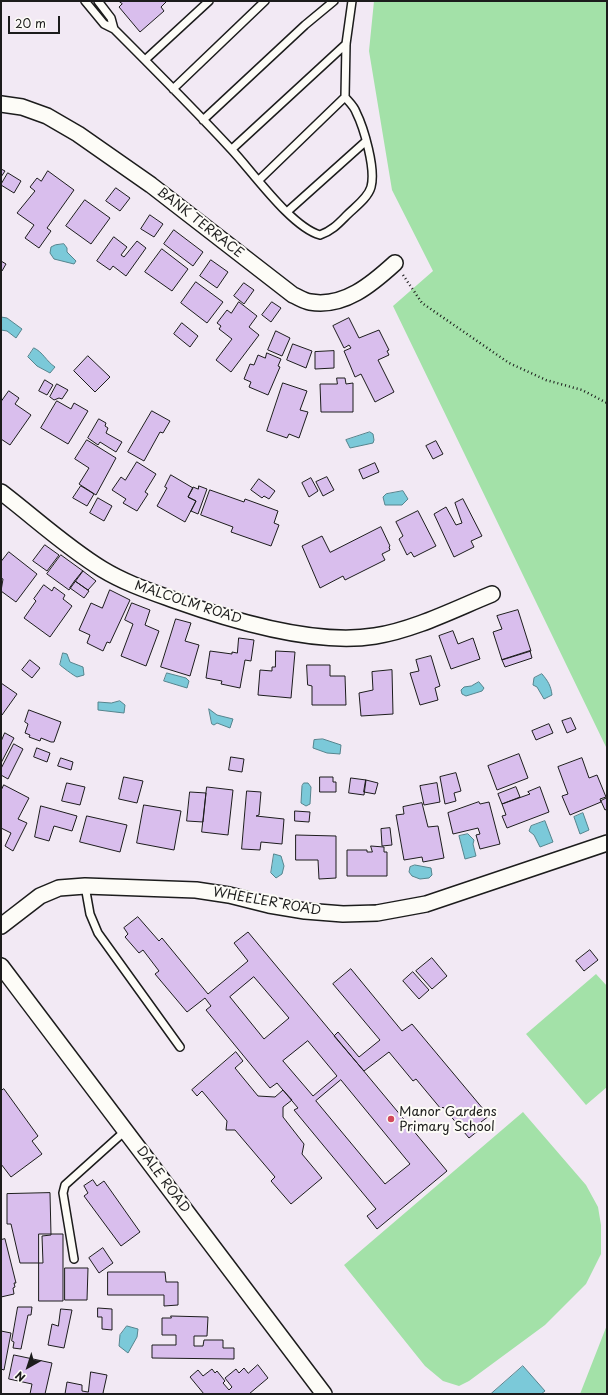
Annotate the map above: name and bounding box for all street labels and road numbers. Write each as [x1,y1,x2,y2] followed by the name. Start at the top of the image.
[154,184,246,262] street label: BANK TERRACE
[132,578,244,628] street label: MALCOLM ROAD
[212,885,322,919] street label: WHEELER ROAD
[133,1144,193,1216] street label: DALE ROAD

